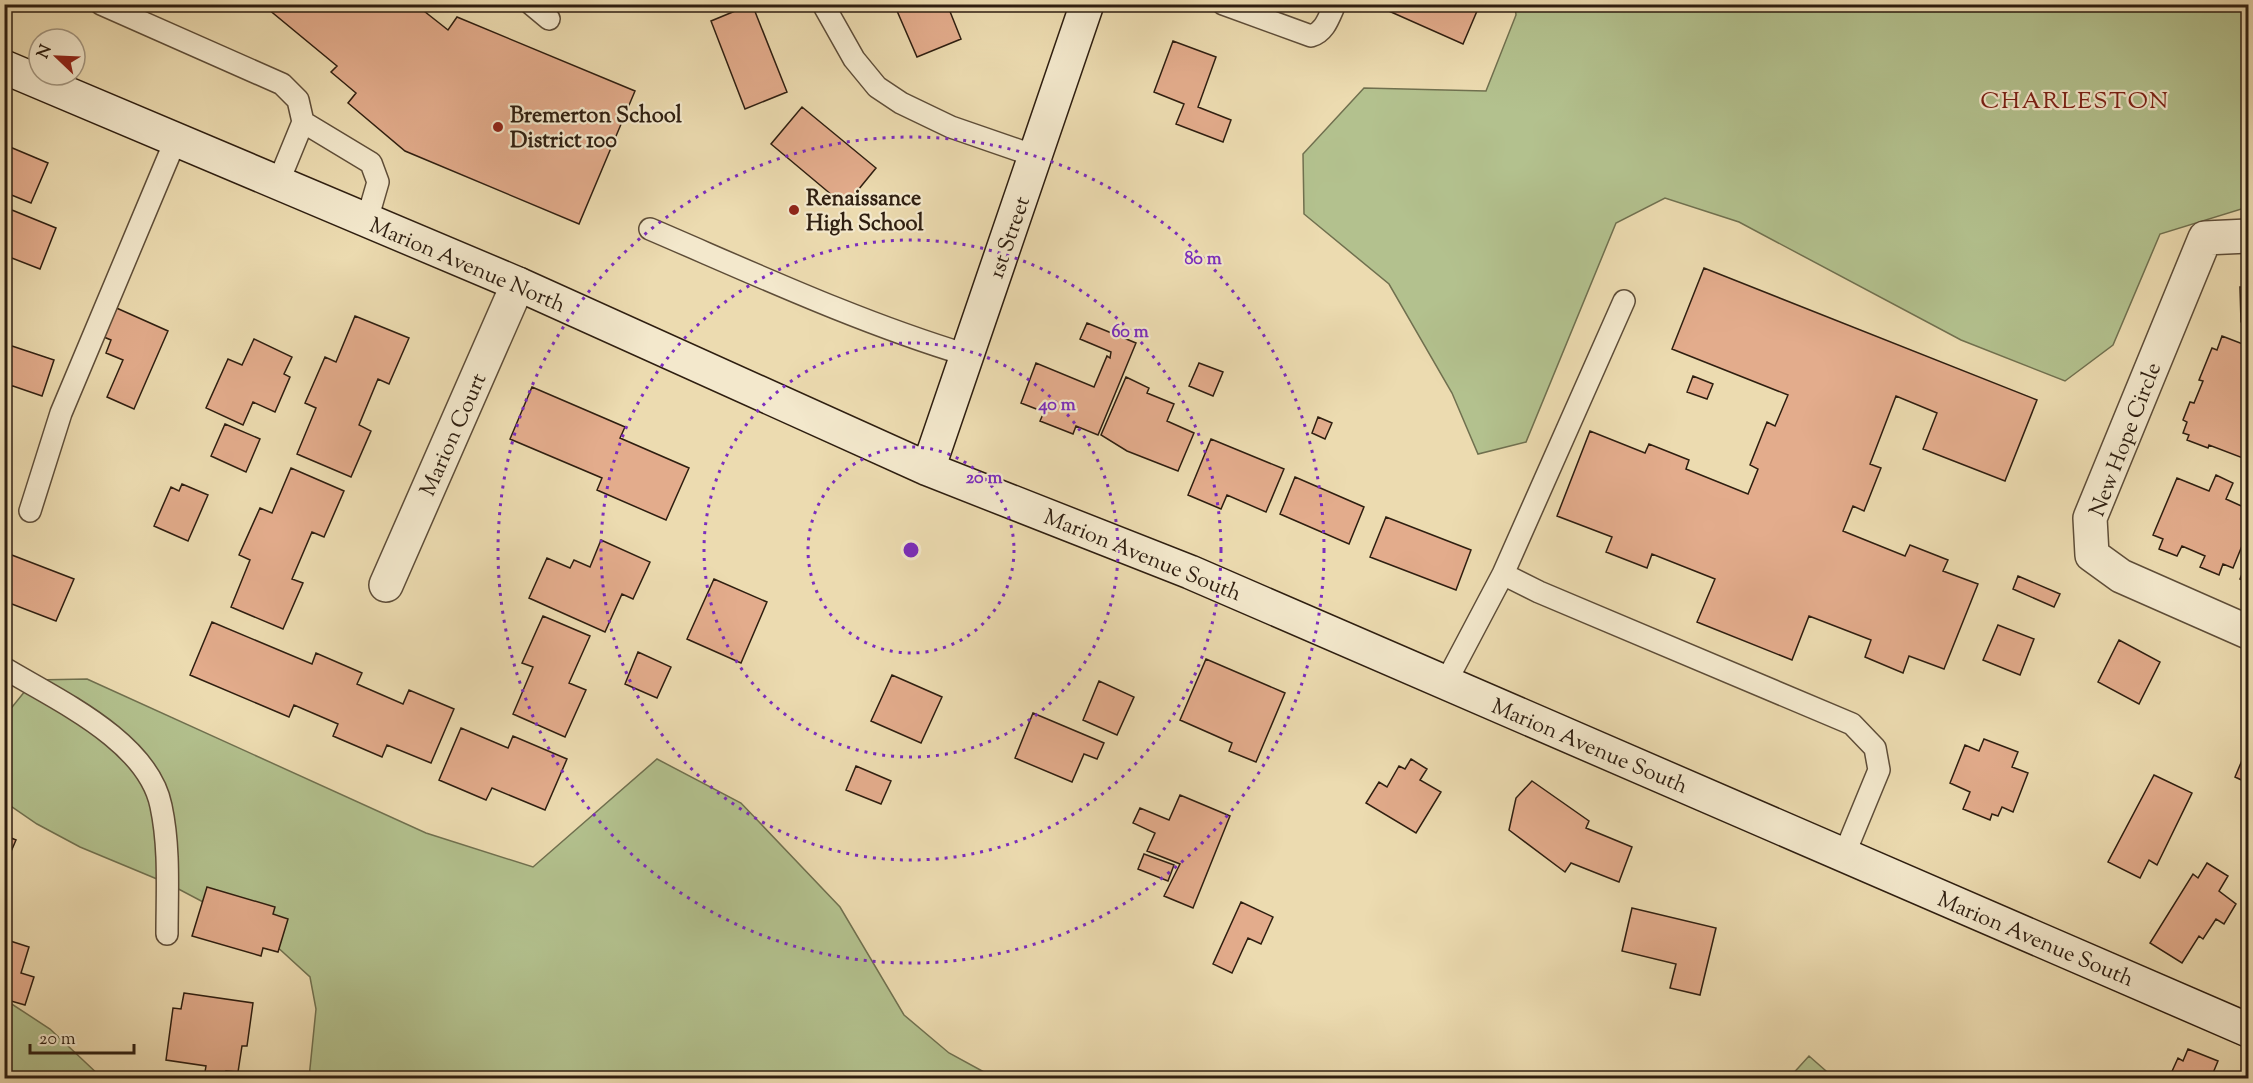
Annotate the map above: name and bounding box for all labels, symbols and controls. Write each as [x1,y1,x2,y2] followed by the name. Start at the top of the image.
[27,27,87,87] north arrow
[32,42,59,62] text: N
[1980,85,2170,119] district label: CHARLESTON
[510,101,683,158] place label: Bremerton School District 100
[491,120,505,134] marker: Bremerton School District 100
[806,184,924,241] place label: Renaissance High School
[982,192,1040,283] street label: 1st Street
[787,203,801,217] marker: Renaissance High School
[364,211,570,323] street label: Marion Avenue North
[1184,247,1222,273] text: 80 m
[1111,320,1149,346] text: 60 m
[2083,358,2171,522] street label: New Hope Circle
[413,368,496,502] street label: Marion Court
[1037,393,1076,419] text: 40 m
[966,466,1002,492] text: 20 m
[1038,502,1246,611] street label: Marion Avenue South
[901,540,921,560] centre of rings
[1486,692,1692,804] street label: Marion Avenue South
[1932,885,2138,997] street label: Marion Avenue South
[30,1017,134,1055] scale bar
[39,1027,76,1053] text: 20 m

